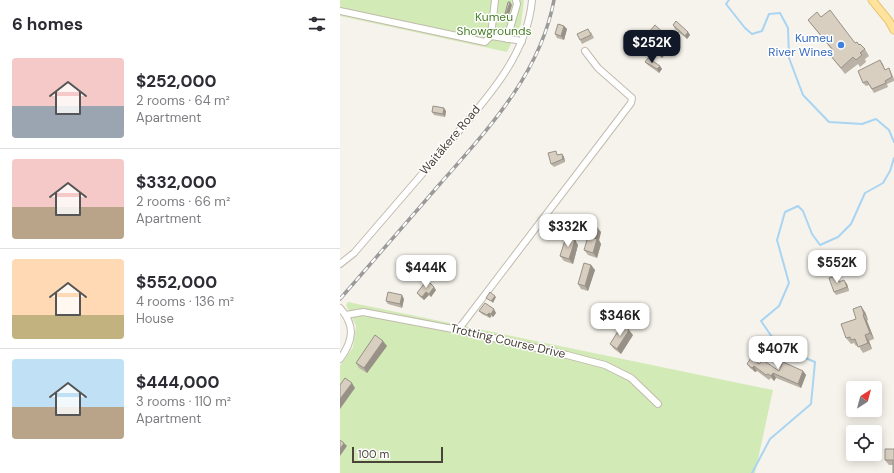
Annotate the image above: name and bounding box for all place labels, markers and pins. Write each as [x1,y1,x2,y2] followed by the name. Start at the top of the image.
[624,30,680,64] pin: $252K
[768,30,833,60] place label: Kumeu River Wines
[836,40,846,50] marker: Kumeu River Wines
[540,214,596,248] pin: $332K
[809,250,865,284] pin: $552K
[398,255,454,289] pin: $444K
[592,303,648,337] pin: $346K
[750,336,806,370] pin: $407K

